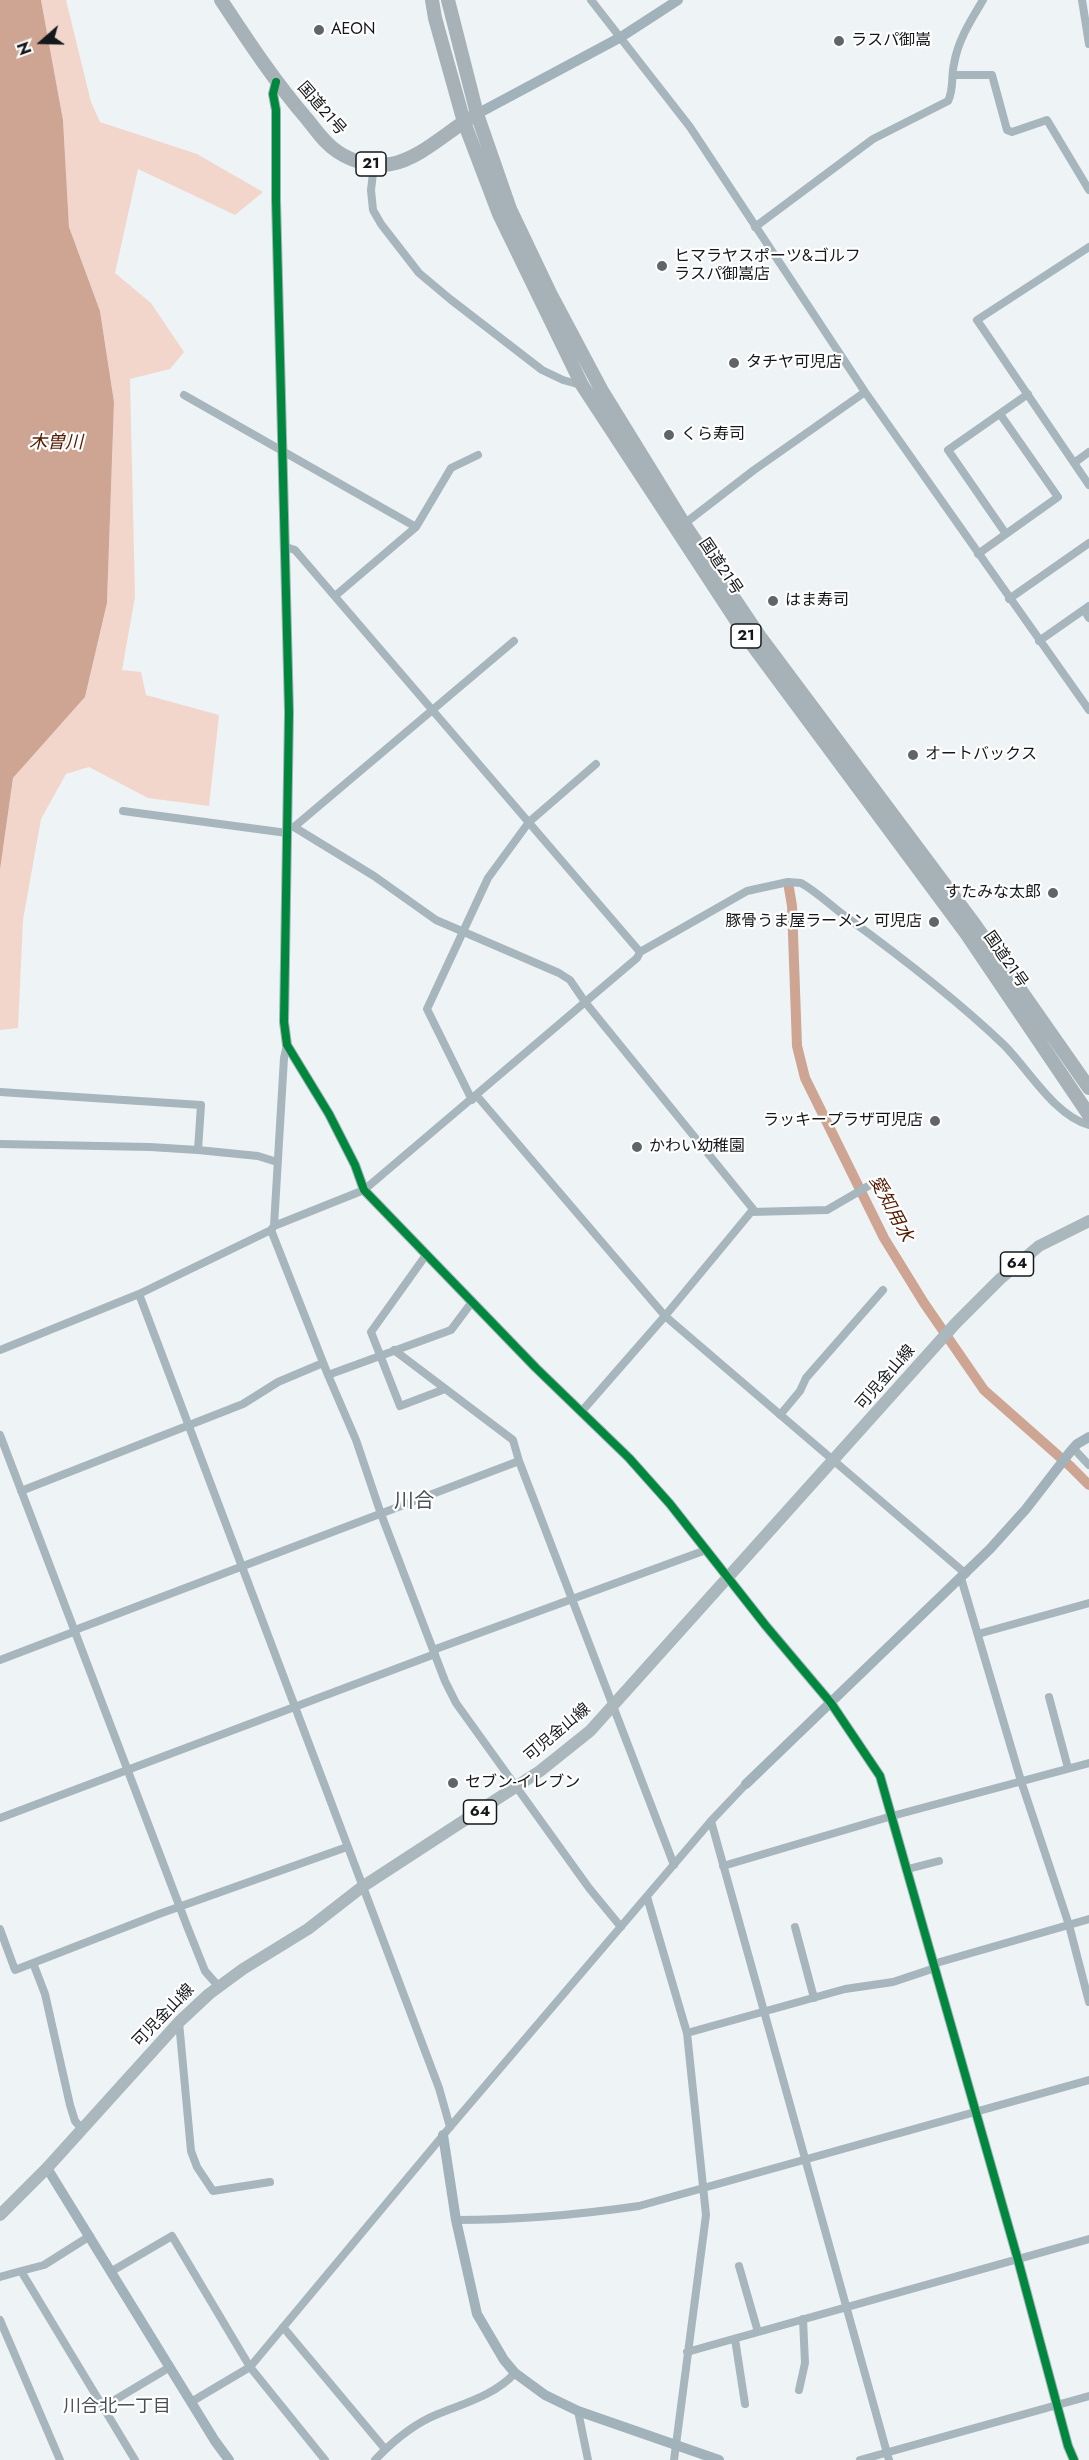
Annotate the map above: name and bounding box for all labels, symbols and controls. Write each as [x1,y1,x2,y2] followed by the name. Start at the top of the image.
[12,12,72,72] north arrow
[331,20,375,40] place label: AEON
[312,23,326,37] marker: AEON
[851,31,931,51] place label: ラスパ御嵩
[832,34,846,48] marker: ラスパ御嵩
[12,38,38,58] text: N
[293,78,349,140] street label: 国道21号
[356,152,386,176] road number: 21
[674,247,861,285] place label: ヒマラヤスポーツ&ゴルフ ラスパ御嵩店
[655,259,669,273] marker: ヒマラヤスポーツ&ゴルフ ラスパ御嵩店
[746,353,842,373] place label: タチヤ可児店
[727,356,741,370] marker: タチヤ可児店
[681,425,745,445] place label: くら寿司
[662,428,676,442] marker: くら寿司
[29,433,83,455] water label: 木曽川
[694,535,746,599] street label: 国道21号
[785,591,849,611] place label: はま寿司
[766,594,780,608] marker: はま寿司
[731,624,761,648] road number: 21
[925,745,1037,765] place label: オートバックス
[906,748,920,762] marker: オートバックス
[945,883,1041,903] place label: すたみな太郎
[1046,886,1060,900] marker: すたみな太郎
[725,912,922,932] place label: 豚骨うま屋ラーメン 可児店
[927,915,941,929] marker: 豚骨うま屋ラーメン 可児店
[979,928,1031,992] street label: 国道21号
[763,1111,923,1131] place label: ラッキープラザ可児店
[928,1114,942,1128] marker: ラッキープラザ可児店
[649,1137,745,1157] place label: かわい幼稚園
[630,1140,644,1154] marker: かわい幼稚園
[864,1172,916,1246] water label: 愛知用水
[1000,1252,1034,1276] road number: 64
[853,1342,919,1414] street label: 可児金山線
[394,1490,434,1514] district label: 川合
[521,1700,595,1766] street label: 可児金山線
[465,1773,580,1793] place label: セブン-イレブン
[446,1776,460,1790] marker: セブン-イレブン
[464,1800,496,1824] road number: 64
[129,1981,199,2051] street label: 可児金山線
[63,2397,171,2419] district label: 川合北一丁目

